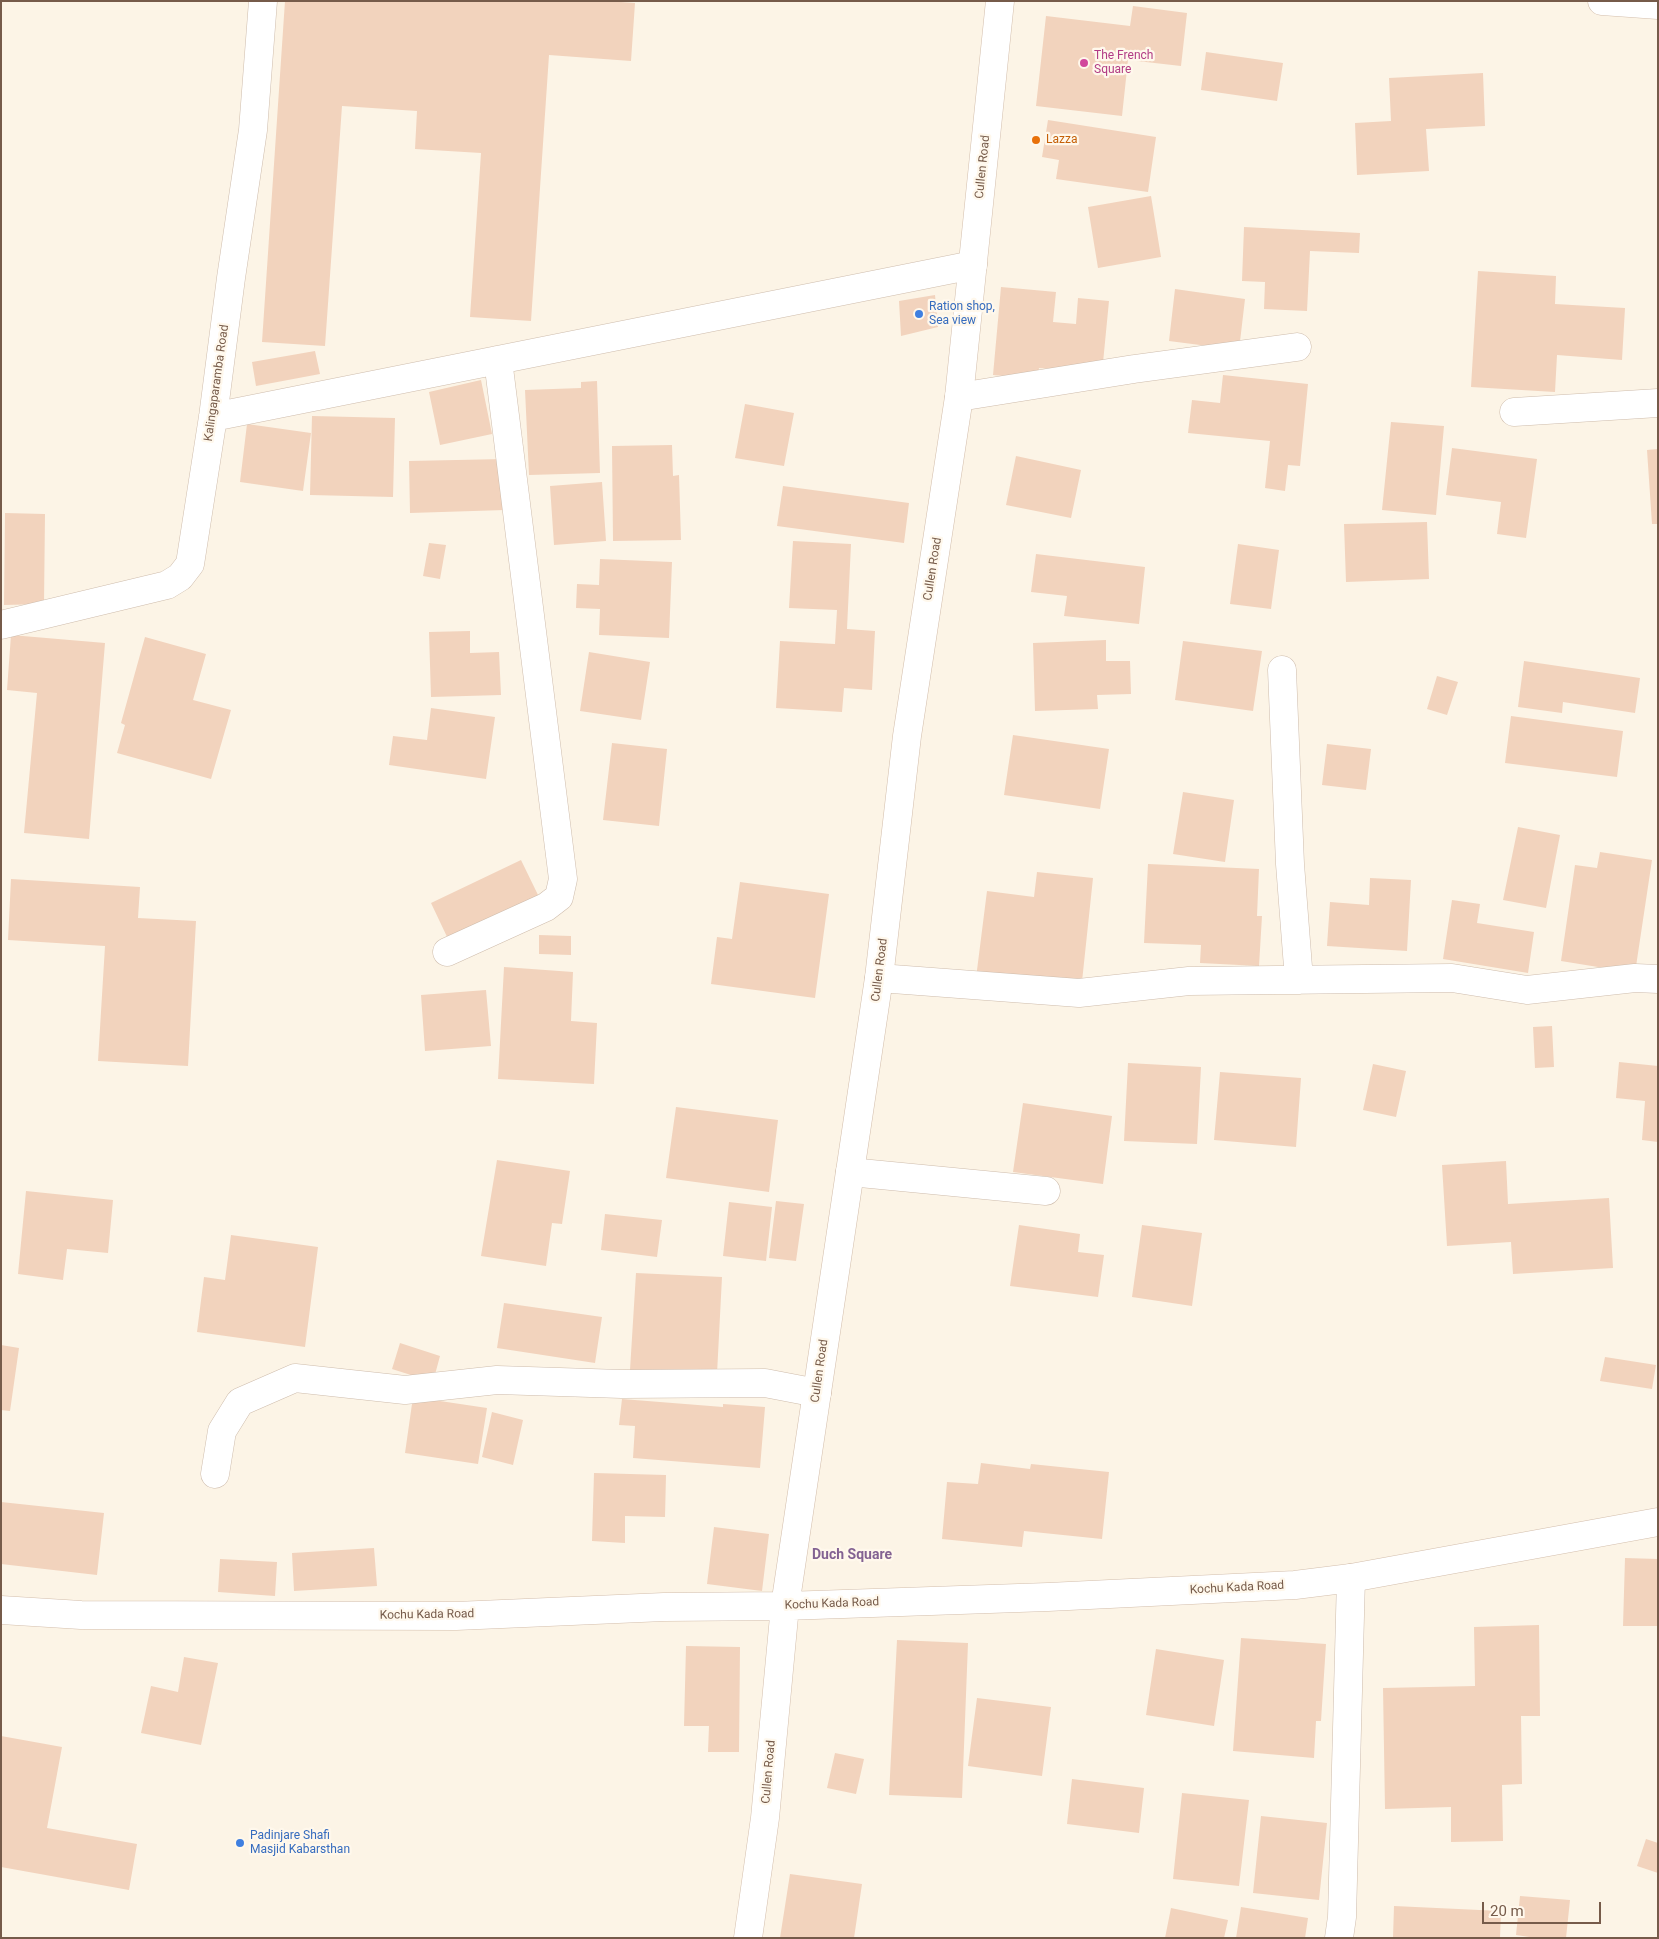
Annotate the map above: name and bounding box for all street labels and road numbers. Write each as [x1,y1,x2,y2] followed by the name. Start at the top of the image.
[973,135,993,199] street label: Cullen Road
[202,324,232,442] street label: Kalingaparamba Road
[921,536,945,602] street label: Cullen Road
[869,937,891,1003] street label: Cullen Road
[808,1338,832,1404] street label: Cullen Road
[1189,1578,1285,1598] street label: Kochu Kada Road
[784,1595,880,1613] street label: Kochu Kada Road
[380,1607,474,1623] street label: Kochu Kada Road
[759,1740,779,1804] street label: Cullen Road

